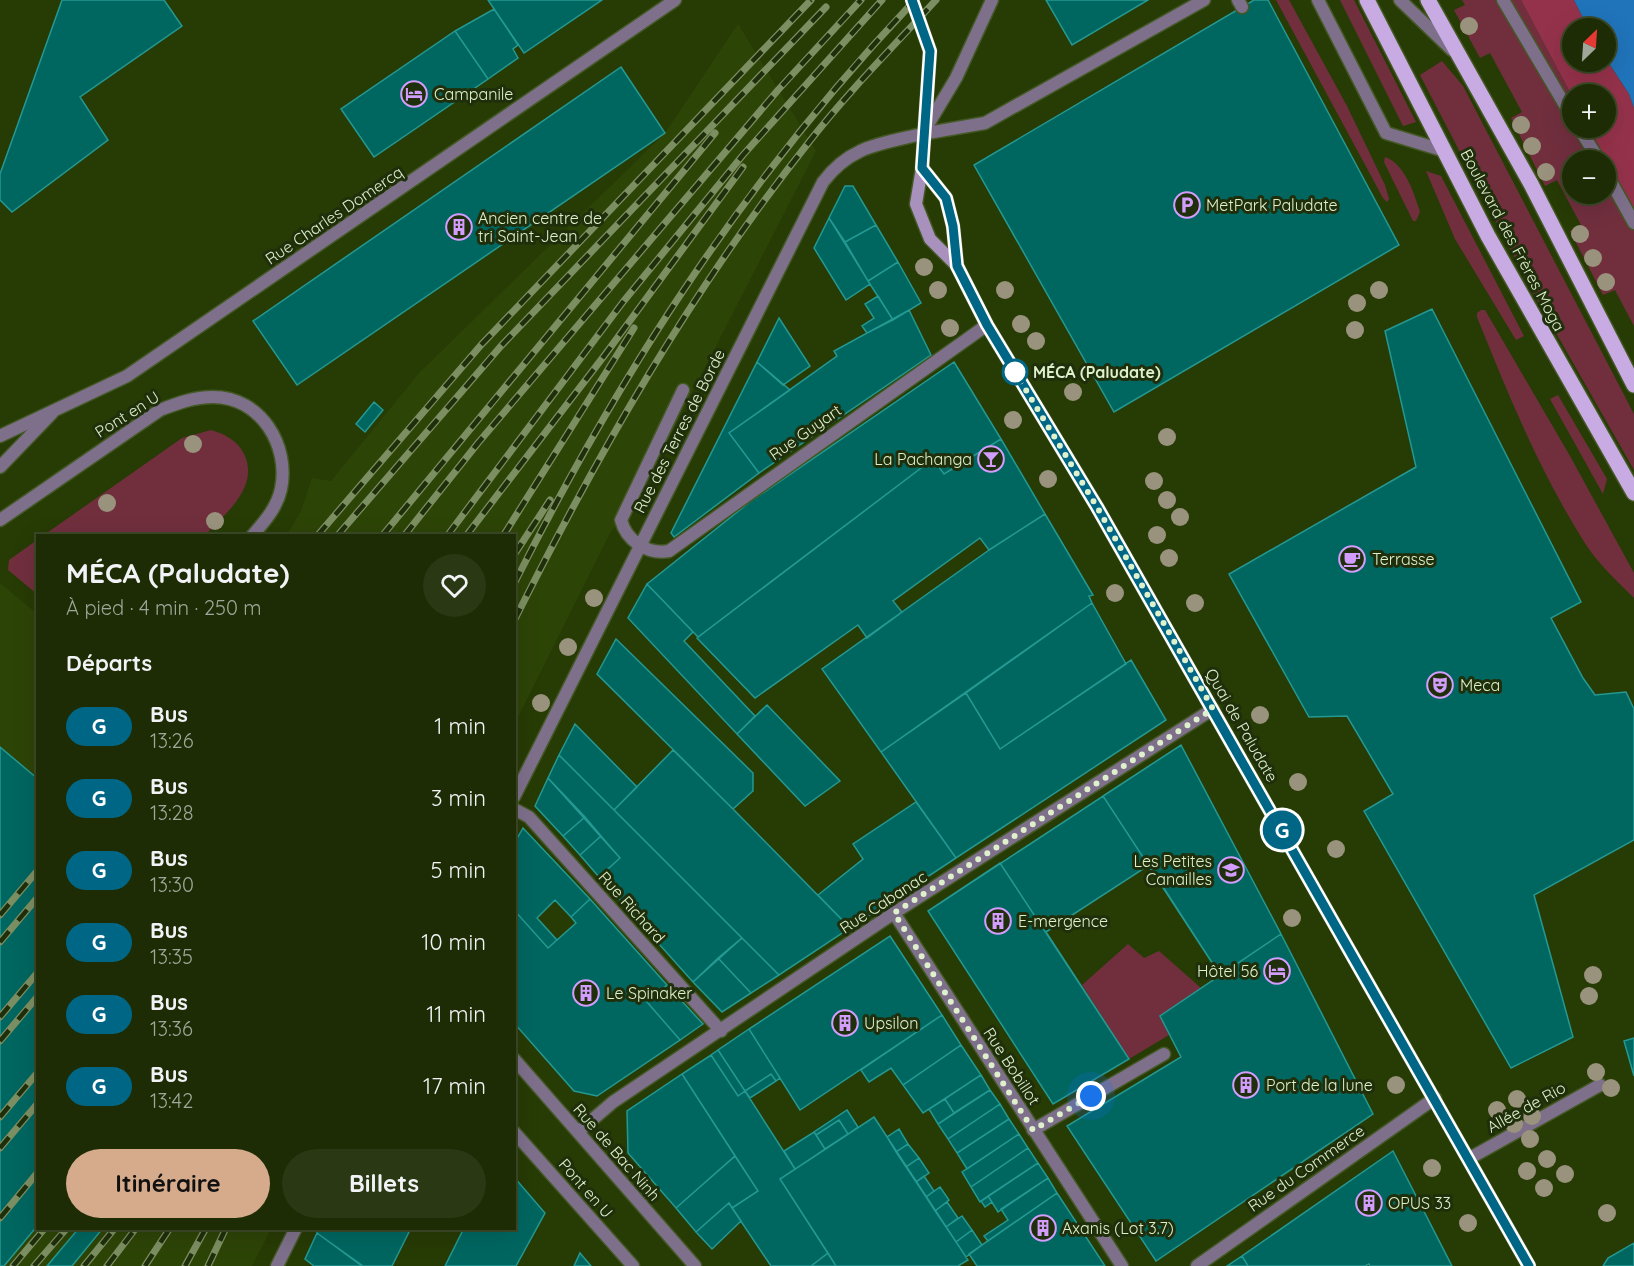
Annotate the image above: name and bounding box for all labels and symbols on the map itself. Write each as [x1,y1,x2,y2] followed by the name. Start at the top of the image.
[1562,18,1616,72] north arrow
[399,79,429,109] hotel icon: Campanile
[434,84,513,104] place label: Campanile
[1456,146,1570,334] street label: Boulevard des Frères Moga
[261,162,407,268] street label: Rue Charles Domercq
[1172,190,1202,220] parking icon: MetPark Paludate
[1206,195,1338,215] place label: MetPark Paludate
[478,208,602,246] place label: Ancien centre de tri Saint-Jean
[444,212,474,242] building icon: Ancien centre de tri Saint-Jean
[629,346,729,516] street label: Rue des Terres de Borde
[1002,359,1028,385] marker: MÉCA (Paludate)
[1033,362,1161,382] place label: MÉCA (Paludate)
[91,386,163,442] street label: Pont en U
[765,400,845,464] street label: Rue Guyart
[976,444,1006,474] bar icon: La Pachanga
[874,449,972,469] place label: La Pachanga
[1337,544,1367,574] cafe icon: Terrasse
[1372,549,1435,569] place label: Terrasse
[1201,665,1283,785] street label: Quai de Paludate
[1425,670,1455,700] theatre icon: Meca
[1460,675,1500,695] place label: Meca
[1262,810,1302,850] line badge: G
[1133,851,1212,889] place label: Les Petites Canailles
[1216,855,1246,885] school or university icon: Les Petites Canailles
[836,866,930,938] street label: Rue Cabanac
[595,867,669,947] street label: Rue Richard
[983,906,1013,936] building icon: E-mergence
[1018,911,1108,931] place label: E-mergence
[1262,956,1292,986] hotel icon: Hôtel 56
[1197,961,1258,981] place label: Hôtel 56
[571,978,601,1008] building icon: Le Spinaker
[606,983,692,1003] place label: Le Spinaker
[830,1008,860,1038] building icon: Upsilon
[864,1013,918,1033] place label: Upsilon
[980,1023,1044,1109] street label: Rue Bobillot
[1231,1070,1261,1100] building icon: Port de la lune
[1266,1075,1373,1095] place label: Port de la lune
[1483,1077,1569,1137] street label: Allée de Rio
[1076,1081,1106,1111] your location
[569,1099,665,1205] street label: Rue de Bac Ninh
[1244,1120,1368,1216] street label: Rue du Commerce
[555,1154,617,1222] street label: Pont en U
[1354,1188,1384,1218] building icon: OPUS 33
[1388,1193,1451,1213] place label: OPUS 33
[1028,1213,1058,1243] building icon: Axanis (Lot 3.7)
[1062,1218,1174,1238] place label: Axanis (Lot 3.7)

